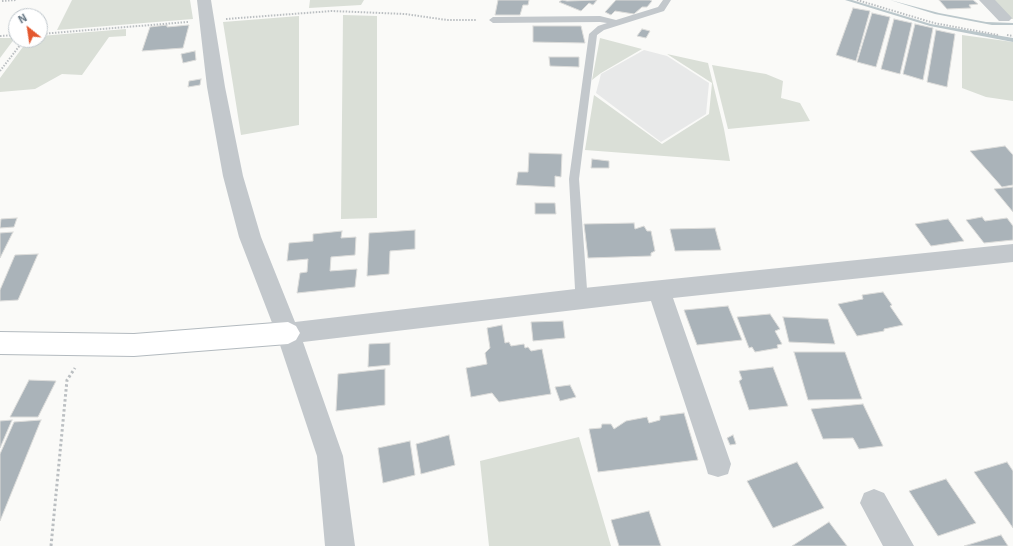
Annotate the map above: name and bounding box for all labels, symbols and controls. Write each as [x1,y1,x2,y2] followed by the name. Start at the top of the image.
[8,8,48,48] north arrow
[16,10,29,26] text: N

